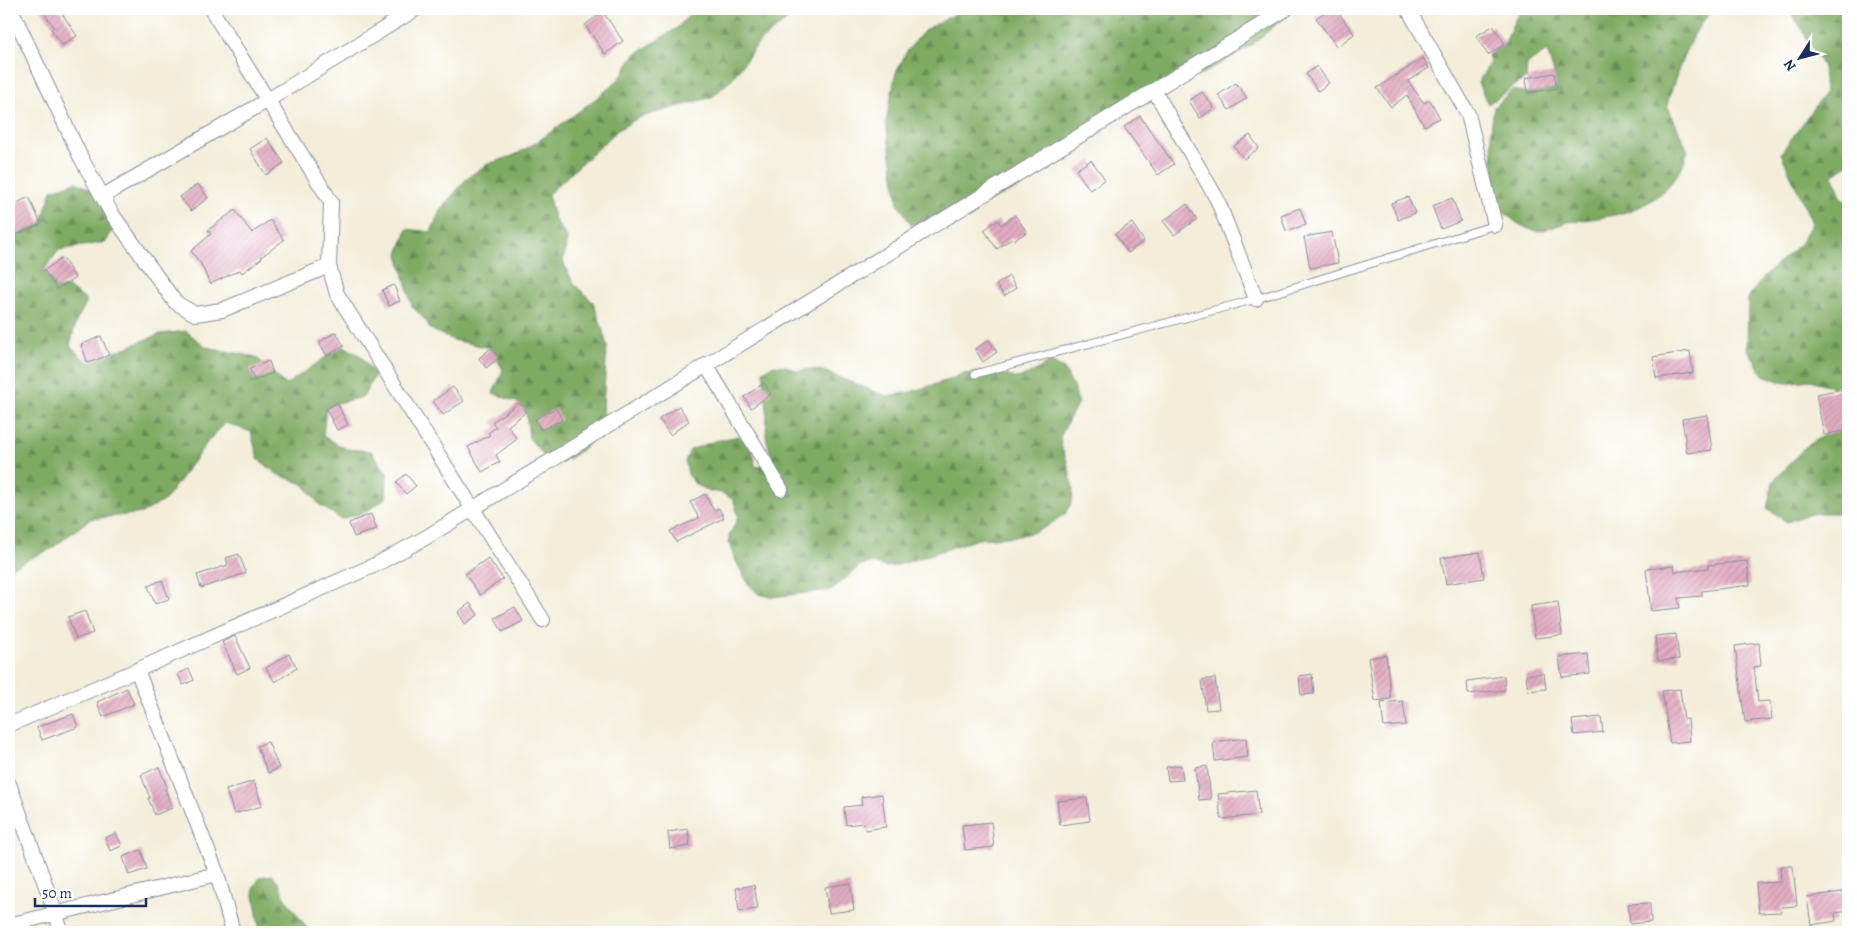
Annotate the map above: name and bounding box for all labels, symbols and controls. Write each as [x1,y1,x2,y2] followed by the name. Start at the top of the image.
[1774,32,1824,82] north arrow
[1779,56,1801,75] text: N
[35,876,146,908] scale bar
[42,883,72,903] text: 50 m

